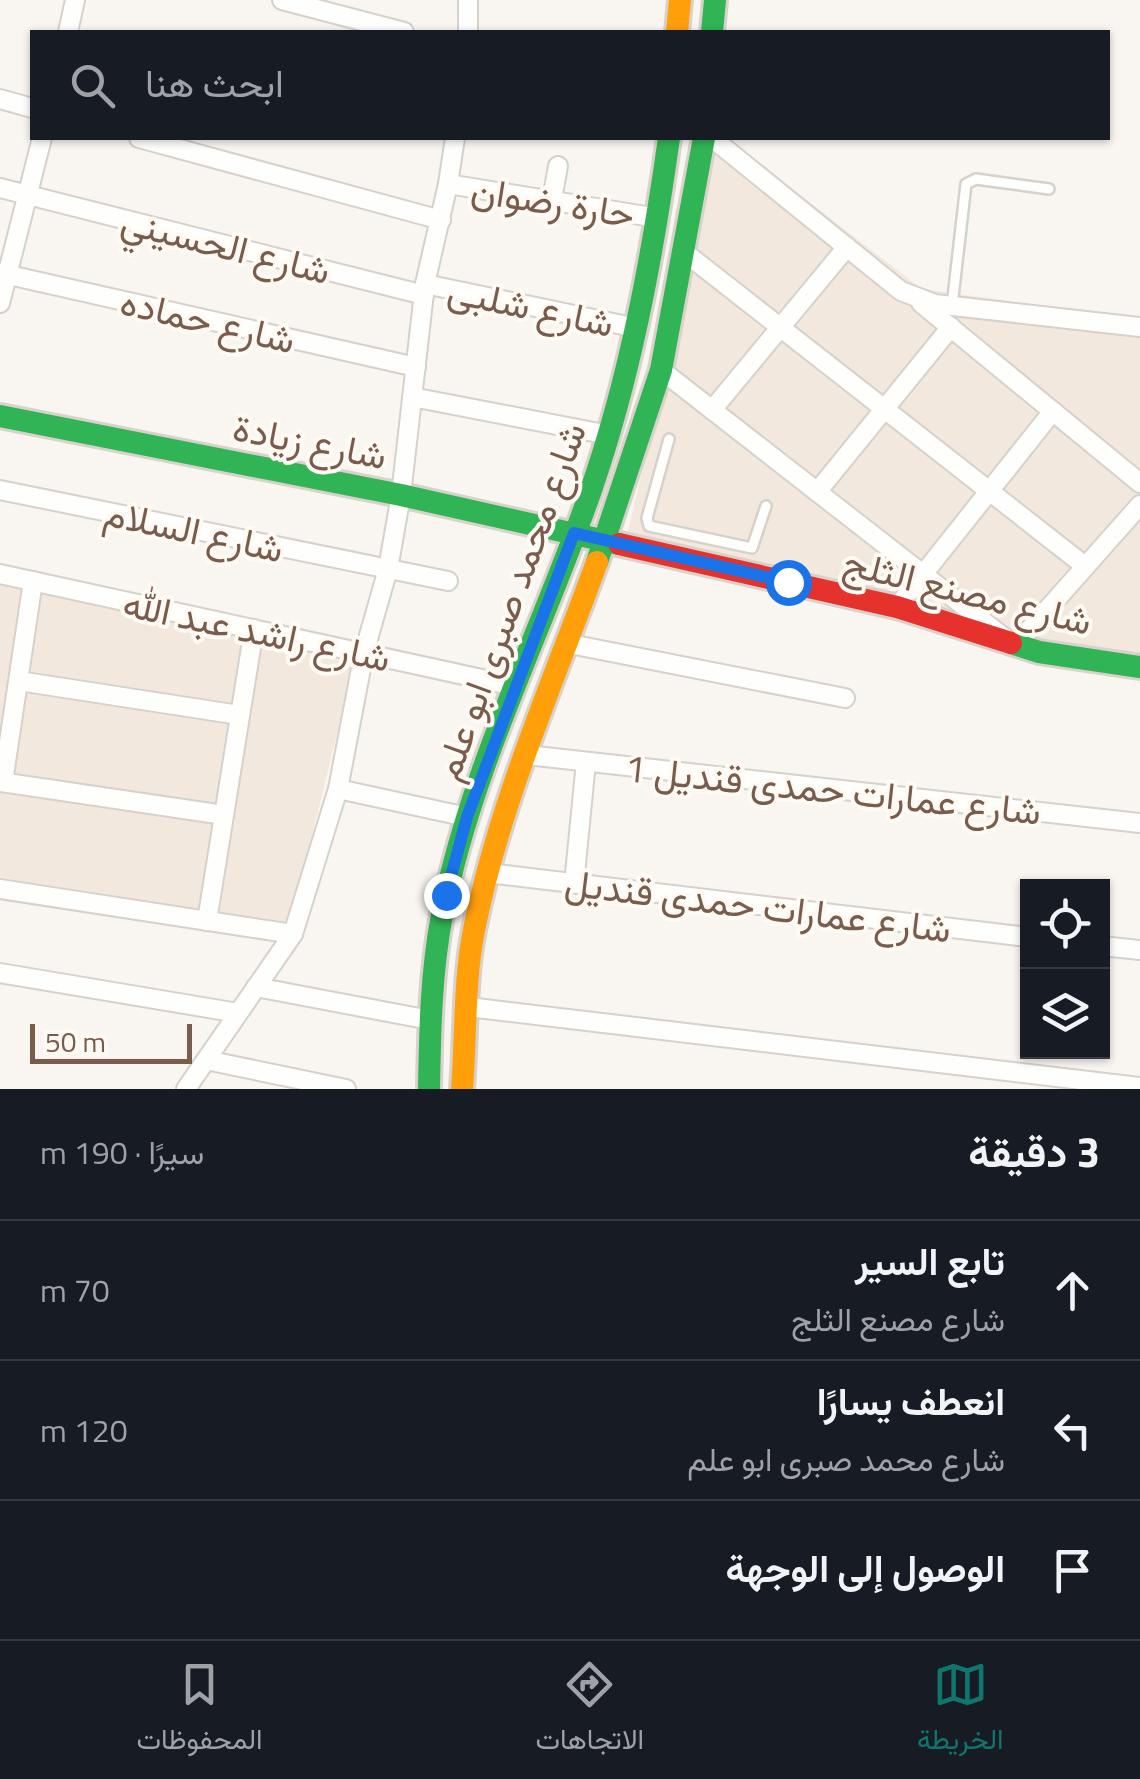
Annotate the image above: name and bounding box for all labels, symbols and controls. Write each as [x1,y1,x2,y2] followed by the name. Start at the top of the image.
[30,30,1110,140] search box
[145,54,284,112] text: ابحث هنا
[65,58,120,113] icon: search
[467,159,639,243] street label: حارة رضوان
[115,191,337,302] street label: شارع الحسيني
[443,260,619,352] street label: شارع شلبى
[115,272,301,368] street label: شارع حماده
[228,398,392,484] street label: شارع زيادة
[417,414,601,788] street label: شارع محمد صبرى ابو علم
[99,483,289,577] street label: شارع السلام
[838,532,1098,650] street label: شارع مصنع الثلج
[766,560,812,606] route start
[118,573,396,687] street label: شارع راشد عبد الله
[622,738,1044,840] street label: شارع عمارات حمدى قنديل 1
[562,853,954,957] street label: شارع عمارات حمدى قنديل
[424,873,470,919] route end
[1020,879,1110,1059] map controls
[1020,879,1110,969] button: locate
[1020,969,1110,1059] button: layers
[30,1019,192,1064] scale bar
[45,1020,106,1063] text: 50 m
[968,1119,1100,1183] text: 3 دقيقة
[40,1128,204,1176] text: سيرًا · 190 m
[855,1232,1005,1290] text: تابع السير
[1045,1263,1100,1318] icon: ahead
[40,1266,110,1314] text: 70 m
[791,1295,1005,1343] text: شارع مصنع الثلج
[817,1372,1005,1430] text: انعطف يسارًا
[1045,1403,1100,1458] icon: left
[40,1406,128,1454] text: 120 m
[687,1435,1005,1483] text: شارع محمد صبرى ابو علم
[726,1539,1005,1597] text: الوصول إلى الوجهة
[1045,1543,1100,1598] icon: arrive
[136,1657,263,1764] tab: المحفوظات
[535,1657,644,1764] tab: الاتجاهات
[917,1657,1004,1764] tab: الخريطة

